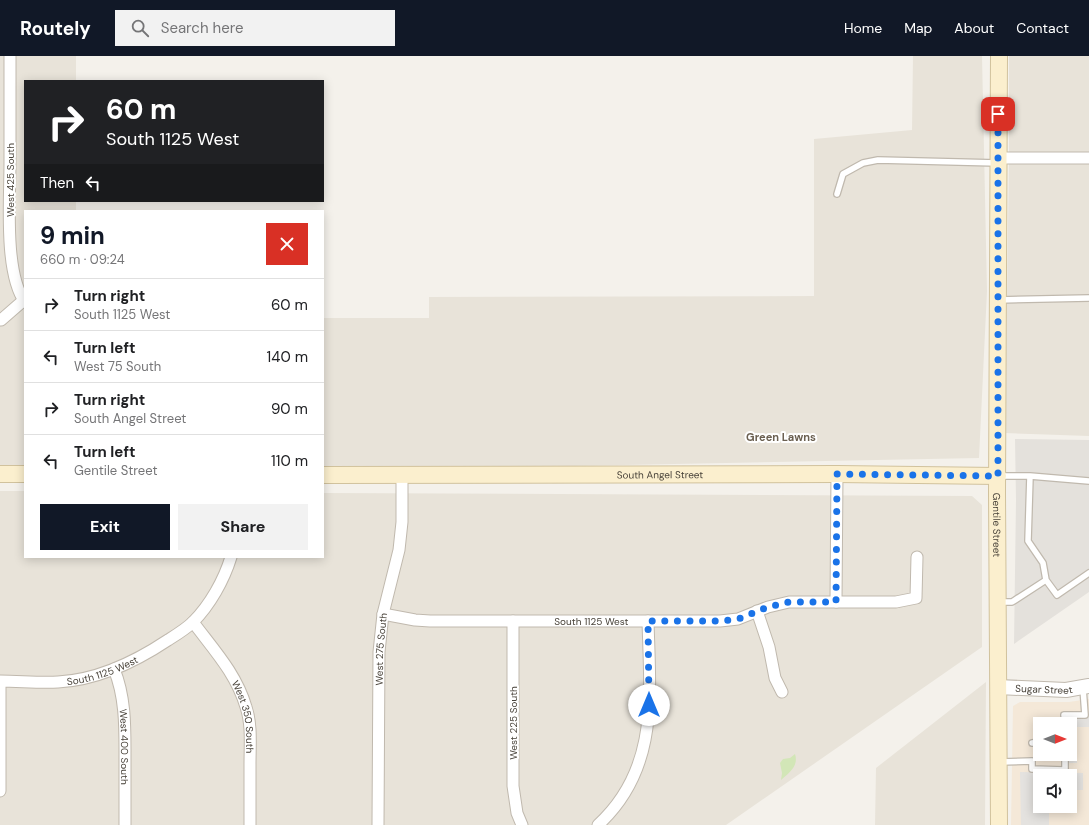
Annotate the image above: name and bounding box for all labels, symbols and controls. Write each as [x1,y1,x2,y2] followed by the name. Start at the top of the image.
[115,10,395,46] search box
[20,16,91,41] text: Routely
[129,17,151,39] icon: search
[161,18,243,38] text: Search here
[844,19,882,37] text: Home
[904,19,932,37] text: Map
[954,19,994,37] text: About
[1016,19,1069,37] text: Contact
[106,91,176,128] text: 60 m
[40,96,92,148] icon: right
[981,97,1015,131] pin
[987,103,1009,125] icon: arrive
[106,127,239,151] text: South 1125 West
[4,143,17,217] street label: West 425 South
[82,172,104,194] icon: left
[40,173,74,193] text: Then
[40,220,105,251] text: 9 min
[266,223,308,265] button: close
[40,251,125,268] text: 660 m · 09:24
[74,286,145,306] text: Turn right
[40,294,62,316] icon: right
[271,295,308,315] text: 60 m
[74,306,170,323] text: South 1125 West
[74,338,135,358] text: Turn left
[40,346,62,368] icon: left
[267,347,308,367] text: 140 m
[74,358,161,375] text: West 75 South
[74,390,145,410] text: Turn right
[40,398,62,420] icon: right
[271,399,308,419] text: 90 m
[74,410,186,427] text: South Angel Street
[746,430,816,444] district label: Green Lawns
[74,442,135,462] text: Turn left
[40,450,62,472] icon: left
[271,451,308,471] text: 110 m
[74,462,158,479] text: Gentile Street
[617,468,703,481] street label: South Angel Street
[990,493,1003,557] street label: Gentile Street
[40,504,170,550] button: Exit
[178,504,308,550] button: Share
[373,612,390,685] street label: West 275 South
[554,615,629,628] street label: South 1125 West
[66,653,140,688] street label: South 1125 West
[229,678,256,754] street label: West 350 South
[1015,682,1074,697] street label: Sugar Street
[628,684,670,726] position arrow
[507,686,520,760] street label: West 225 South
[117,708,131,785] street label: West 400 South
[1033,717,1077,761] north arrow
[1033,717,1077,813] map controls
[1033,769,1077,813] button: sound

